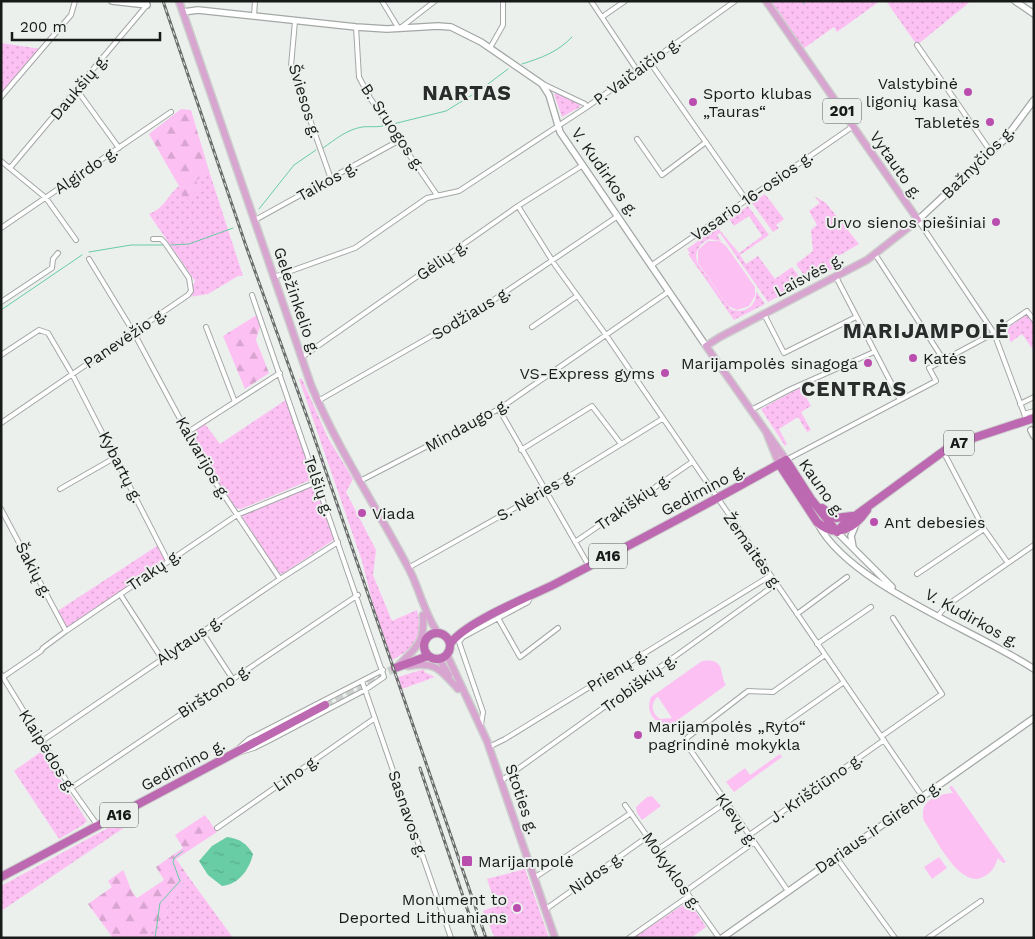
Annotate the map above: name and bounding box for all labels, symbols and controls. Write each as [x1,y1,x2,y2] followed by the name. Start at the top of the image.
[12,10,160,42] scale bar
[20,18,67,36] text: 200 m
[590,33,684,109] street label: P. Vaičaičio g.
[46,50,112,124] street label: Daukšių g.
[285,62,325,140] street label: Šviesos g.
[866,74,958,111] place label: Valstybinė ligonių kasa
[357,80,429,174] street label: B. Sruogos g.
[422,80,512,105] district label: NARTAS
[703,84,812,121] place label: Sporto klubas „Tauras“
[962,86,974,98] marker: Valstybinė ligonių kasa
[687,96,699,108] marker: Sporto klubas „Tauras“
[823,98,861,124] road number: 201
[915,113,980,132] place label: Tabletės
[984,116,996,128] marker: Tabletės
[938,122,1018,202] street label: Bažnyčios g.
[567,124,643,220] street label: V. Kudirkos g.
[866,127,926,203] street label: Vytauto g.
[51,142,121,198] street label: Algirdo g.
[688,147,816,245] street label: Vasario 16-osios g.
[293,157,361,205] street label: Taikos g.
[826,213,986,232] place label: Urvo sienos piešiniai
[990,216,1002,228] marker: Urvo sienos piešiniai
[413,236,471,284] street label: Gėlių g.
[270,245,324,357] street label: Geležinkelio g.
[771,249,847,301] street label: Laisvės g.
[428,282,514,344] street label: Sodžiaus g.
[80,303,170,373] street label: Panevėžio g.
[843,318,1009,343] district label: MARIJAMPOLĖ
[923,349,966,368] place label: Katės
[907,352,919,364] marker: Katės
[681,354,858,373] place label: Marijampolės sinagoga
[862,357,874,369] marker: Marijampolės sinagoga
[519,364,655,383] place label: VS-Express gyms
[659,367,671,379] marker: VS-Express gyms
[801,376,907,401] district label: CENTRAS
[422,394,512,456] street label: Mindaugo g.
[172,413,234,503] street label: Kalvarijos g.
[95,428,147,506] street label: Kybartų g.
[944,430,974,456] road number: A7
[300,453,338,519] street label: Telšių g.
[795,455,849,521] street label: Kauno g.
[658,460,748,520] street label: Gedimino g.
[493,465,579,525] street label: S. Nėries g.
[592,469,674,535] street label: Trakiškių g.
[372,504,415,523] place label: Viada
[356,507,368,519] marker: Viada
[719,509,787,593] street label: Žemaitės g.
[884,513,985,532] place label: Ant debesies
[868,516,880,528] marker: Ant debesies
[11,539,57,601] street label: Šakių g.
[589,544,627,568] road number: A16
[123,545,185,595] street label: Trakų g.
[922,584,1022,652] street label: V. Kudirkos g.
[152,611,226,669] street label: Alytaus g.
[583,644,651,696] street label: Prienų g.
[598,649,680,717] street label: Trobiškių g.
[174,660,254,722] street label: Birštono g.
[15,706,81,796] street label: Klaipėdos g.
[648,717,806,754] place label: Marijampolės „Ryto“ pagrindinė mokykla
[632,729,644,741] marker: Marijampolės „Ryto“ pagrindinė mokykla
[138,735,228,795] street label: Gedimino g.
[766,749,866,827] street label: J. Kriščiūno g.
[269,750,323,796] street label: Lino g.
[501,761,543,837] street label: Stoties g.
[384,768,432,860] street label: Sasnavos g.
[811,776,945,878] street label: Dariaus ir Girėno g.
[712,790,762,850] street label: Klevų g.
[100,802,138,828] road number: A16
[638,828,706,914] street label: Mokyklos g.
[565,847,627,899] street label: Nidos g.
[478,852,574,871] place label: Marijampolė
[460,854,474,868] marker: Marijampolė
[338,890,507,927] place label: Monument to Deported Lithuanians
[511,902,523,914] marker: Monument to Deported Lithuanians

